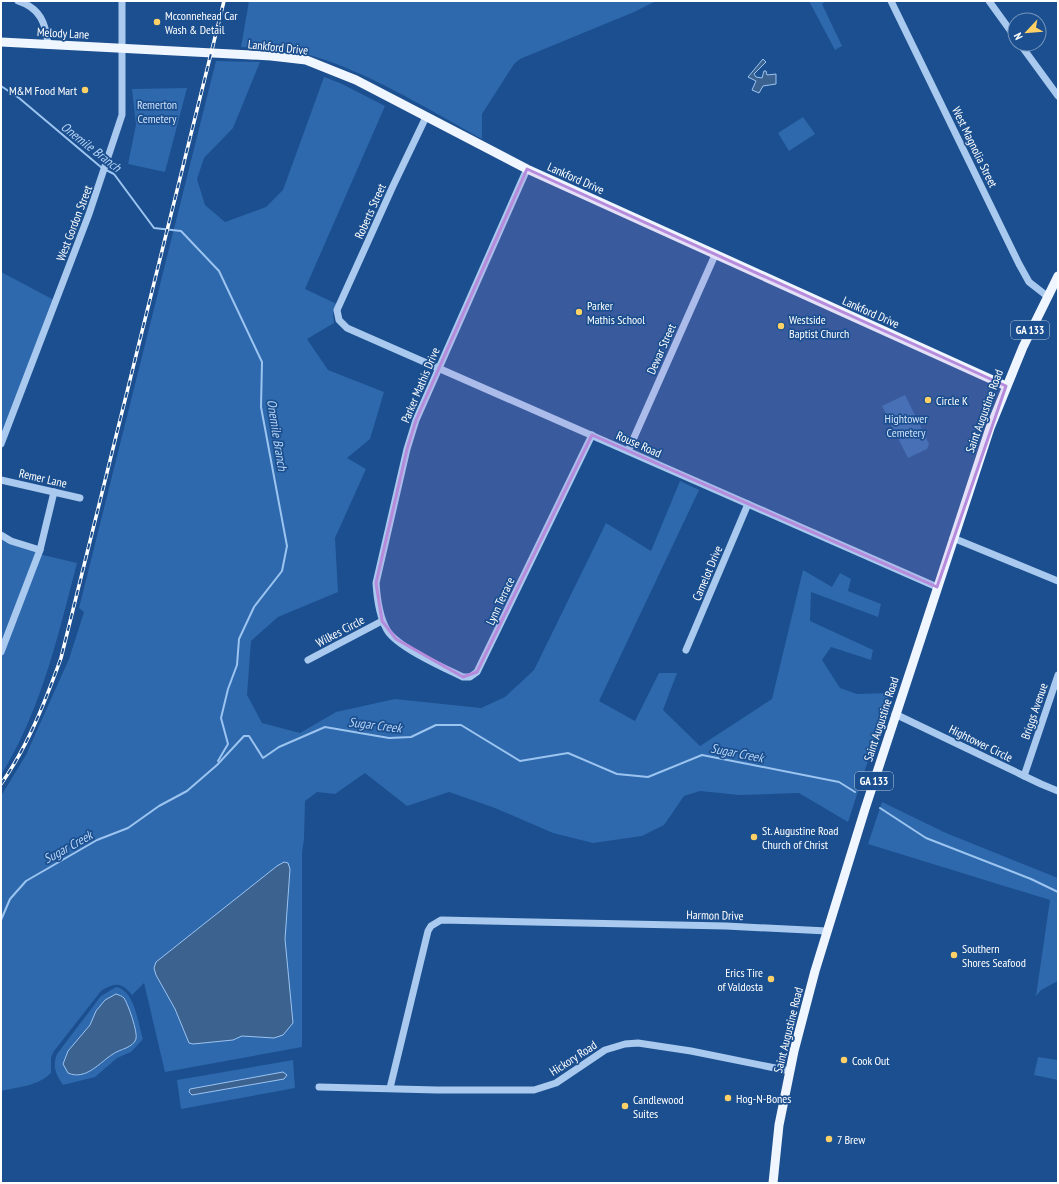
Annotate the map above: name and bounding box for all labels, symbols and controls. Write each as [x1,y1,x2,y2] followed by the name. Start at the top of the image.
[165,8,238,37] place label: Mcconnehead Car Wash & Detail
[1007,12,1047,52] north arrow
[152,17,162,27] marker: Mcconnehead Car Wash & Detail
[36,24,90,42] street label: Melody Lane
[1010,31,1026,42] text: N
[247,36,309,58] street label: Lankford Drive
[9,83,78,98] place label: M&M Food Mart
[80,85,90,95] marker: M&M Food Mart
[137,97,177,126] park label: Remerton Cemetery
[949,104,1001,191] street label: West Magnolia Street
[58,118,125,177] water label: Onemile Branch
[545,159,607,197] street label: Lankford Drive
[351,180,389,241] street label: Roberts Street
[53,182,96,263] street label: West Gordon Street
[840,293,902,331] street label: Lankford Drive
[587,298,645,327] place label: Parker Mathis School
[574,307,584,317] marker: Parker Mathis School
[789,312,849,341] place label: Westside Baptist Church
[643,321,679,377] street label: Dewar Street
[776,321,786,331] marker: Westside Baptist Church
[1011,321,1049,339] road number: GA 133
[397,345,443,425] street label: Parker Mathis Drive
[962,367,1006,455] street label: Saint Augustine Road
[936,393,968,408] place label: Circle K
[923,395,933,405] marker: Circle K
[263,398,291,473] water label: Onemile Branch
[885,411,928,440] park label: Hightower Cemetery
[614,427,664,461] street label: Rouse Road
[18,465,68,491] street label: Remer Lane
[689,543,725,603] street label: Camelot Drive
[482,575,518,627] street label: Lynn Terrace
[313,612,367,650] street label: Wilkes Circle
[860,675,902,763] street label: Saint Augustine Road
[1017,681,1051,741] street label: Briggs Avenue
[347,713,404,737] water label: Sugar Creek
[947,721,1015,765] street label: Hightower Circle
[709,740,767,767] water label: Sugar Creek
[855,772,893,790] road number: GA 133
[762,823,838,852] place label: St. Augustine Road Church of Christ
[41,826,97,867] water label: Sugar Creek
[749,832,759,842] marker: St. Augustine Road Church of Christ
[686,907,744,923] street label: Harmon Drive
[962,941,1026,970] place label: Southern Shores Seafood
[949,950,959,960] marker: Southern Shores Seafood
[717,965,763,994] place label: Erics Tire of Valdosta
[766,974,776,984] marker: Erics Tire of Valdosta
[770,986,806,1074] street label: Saint Augustine Road
[546,1037,600,1079] street label: Hickory Road
[852,1053,890,1068] place label: Cook Out
[839,1055,849,1065] marker: Cook Out
[736,1091,791,1106] place label: Hog-N-Bones
[633,1092,684,1121] place label: Candlewood Suites
[723,1093,733,1103] marker: Hog-N-Bones
[620,1101,630,1111] marker: Candlewood Suites
[837,1132,866,1147] place label: 7 Brew
[824,1134,834,1144] marker: 7 Brew

